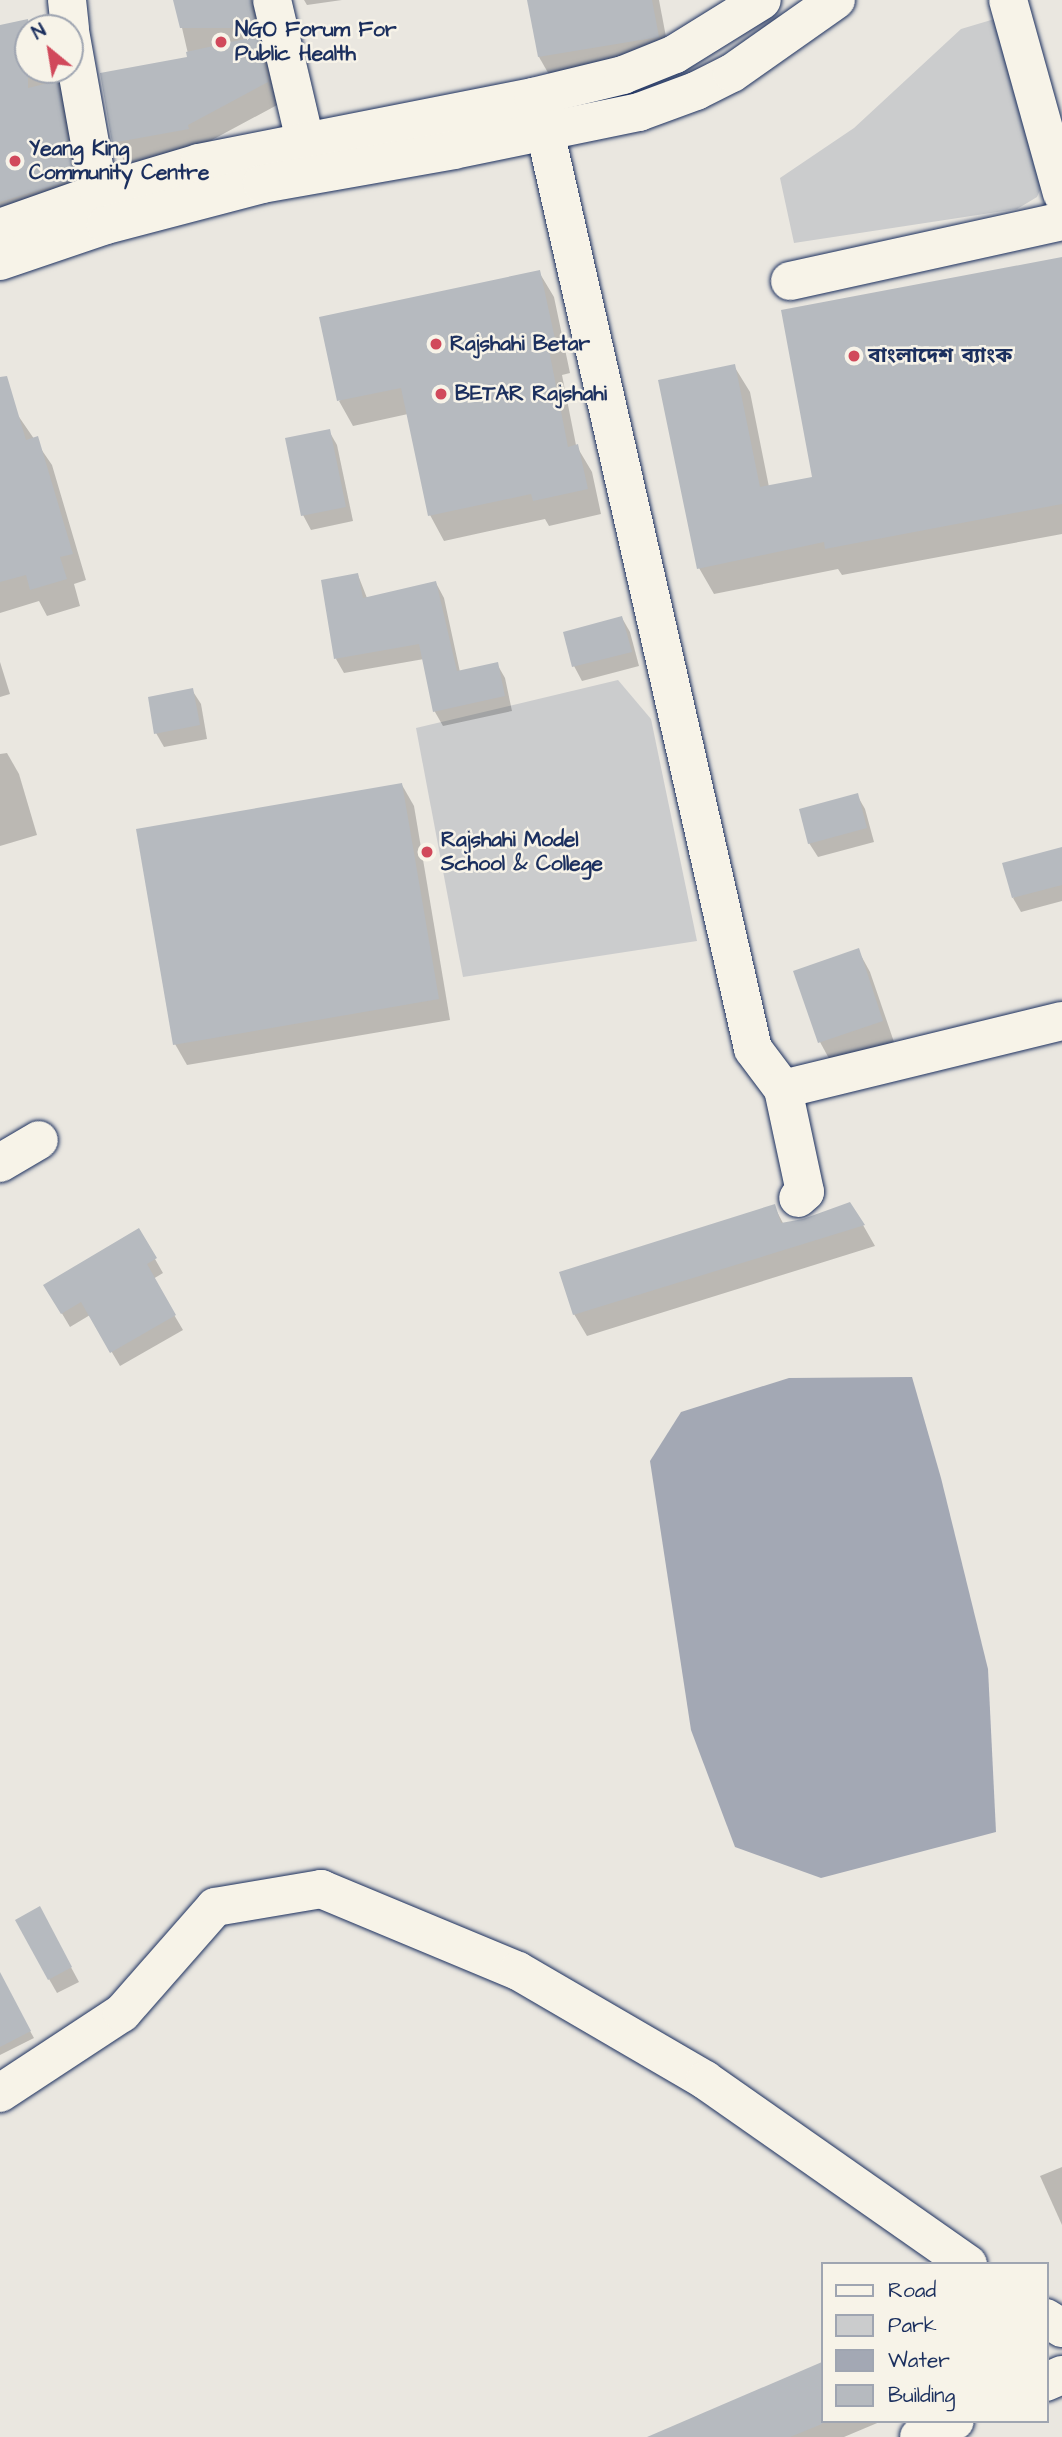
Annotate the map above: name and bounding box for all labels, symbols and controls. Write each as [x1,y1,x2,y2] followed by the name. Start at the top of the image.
[14,14,84,84] north arrow
[27,17,51,47] text: N
[235,17,396,67] place label: NGO Forum For Public Health
[213,34,229,50] marker: NGO Forum For Public Health
[29,136,209,186] place label: Yeang King Community Centre
[7,153,23,169] marker: Yeang King Community Centre
[450,331,590,357] place label: Rajshahi Betar
[428,336,444,352] marker: Rajshahi Betar
[868,343,1012,369] place label: বাংলাদেশ ব্যাংক
[846,348,862,364] marker: বাংলাদেশ ব্যাংক
[455,381,607,407] place label: BETAR Rajshahi
[433,386,449,402] marker: BETAR Rajshahi
[441,827,603,877] place label: Rajshahi Model School & College
[419,844,435,860] marker: Rajshahi Model School & College
[820,2262,1048,2423] legend
[888,2276,936,2305] text: Road
[888,2311,937,2340] text: Park
[888,2346,950,2375] text: Water
[888,2381,955,2410] text: Building

